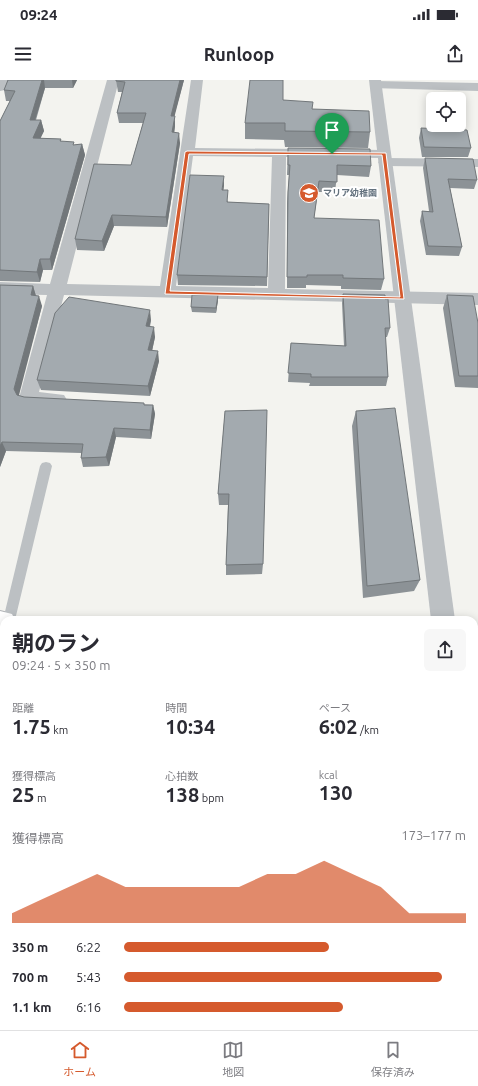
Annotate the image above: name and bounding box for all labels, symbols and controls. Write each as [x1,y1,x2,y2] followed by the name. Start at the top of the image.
[20,6,58,23] text: 09:24
[12,43,34,65] icon: menu
[444,43,466,65] icon: share
[204,44,274,64] text: Runloop
[426,92,466,132] map controls
[426,92,466,132] button: locate
[315,113,349,154] pin
[321,119,343,141] icon: arrive
[298,182,320,204] school or university icon: マリア幼稚園
[323,188,377,198] place label: マリア幼稚園
[424,629,466,671] button: share
[12,630,100,655] text: 朝のラン
[12,658,111,672] text: 09:24 · 5 × 350 m
[12,702,34,714] text: 距離
[165,702,187,714] text: 時間
[319,702,351,714] text: ペース
[12,715,51,738] text: 1.75
[165,715,215,738] text: 10:34
[319,715,357,738] text: 6:02
[51,724,68,736] text: km
[357,724,379,736] text: /km
[319,769,338,781] text: kcal
[12,770,56,782] text: 獲得標高
[165,770,198,782] text: 心拍数
[319,781,353,804] text: 130
[12,783,35,806] text: 25
[165,783,199,806] text: 138
[35,792,47,804] text: m
[199,792,224,804] text: bpm
[401,828,466,842] text: 173–177 m
[12,831,64,845] text: 獲得標高
[12,940,48,954] text: 350 m
[76,940,101,954] text: 6:22
[12,970,48,984] text: 700 m
[76,970,101,984] text: 5:43
[12,1000,51,1014] text: 1.1 km
[76,1000,101,1014] text: 6:16
[63,1039,96,1079] tab: ホーム
[222,1039,244,1079] tab: 地図
[371,1039,415,1079] tab: 保存済み

